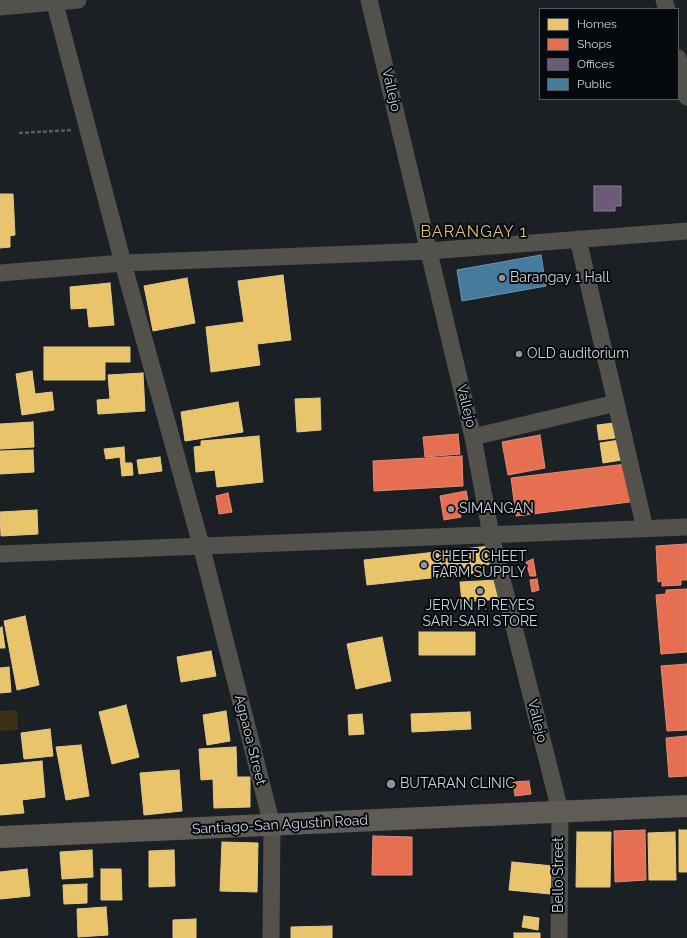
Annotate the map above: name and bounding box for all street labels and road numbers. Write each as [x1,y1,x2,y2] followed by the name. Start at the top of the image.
[378,67,404,113] street label: Vallejo
[453,383,479,429] street label: Vallejo
[231,693,269,787] street label: Agpaoa Street
[524,698,550,744] street label: Vallejo
[191,812,369,838] street label: Santiago-San Agustin Road
[551,837,567,913] street label: Bello Street

